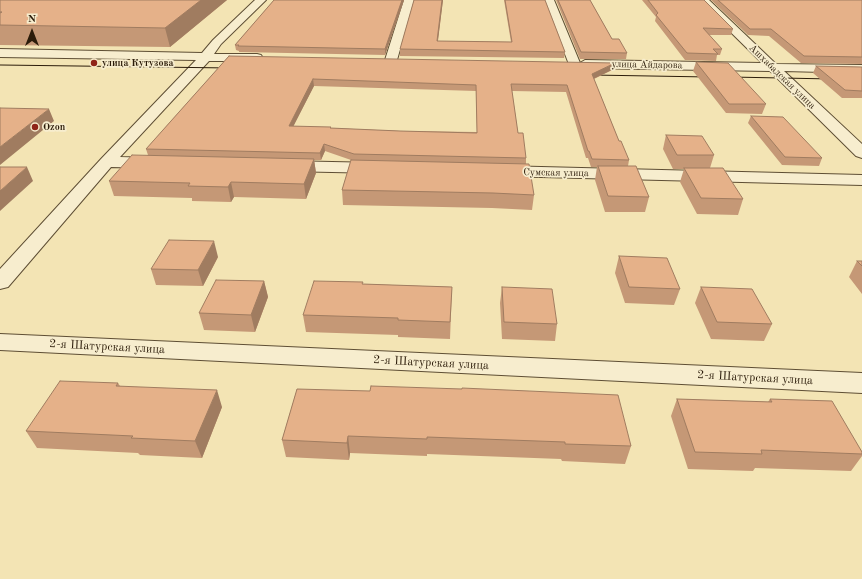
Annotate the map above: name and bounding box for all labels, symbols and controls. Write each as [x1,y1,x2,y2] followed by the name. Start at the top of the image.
[12,12,52,52] north arrow
[28,14,36,25] text: N
[746,42,818,112] street label: Ашхабадская улица
[102,57,173,69] place label: улица Кутузова
[89,58,99,68] marker: улица Кутузова
[611,58,683,72] street label: улица Айдарова
[43,121,65,133] place label: Ozon
[30,122,40,132] marker: Ozon
[523,166,589,180] street label: Сумская улица
[49,337,165,357] street label: 2-я Шатурская улица
[373,353,489,373] street label: 2-я Шатурская улица
[697,368,813,388] street label: 2-я Шатурская улица

